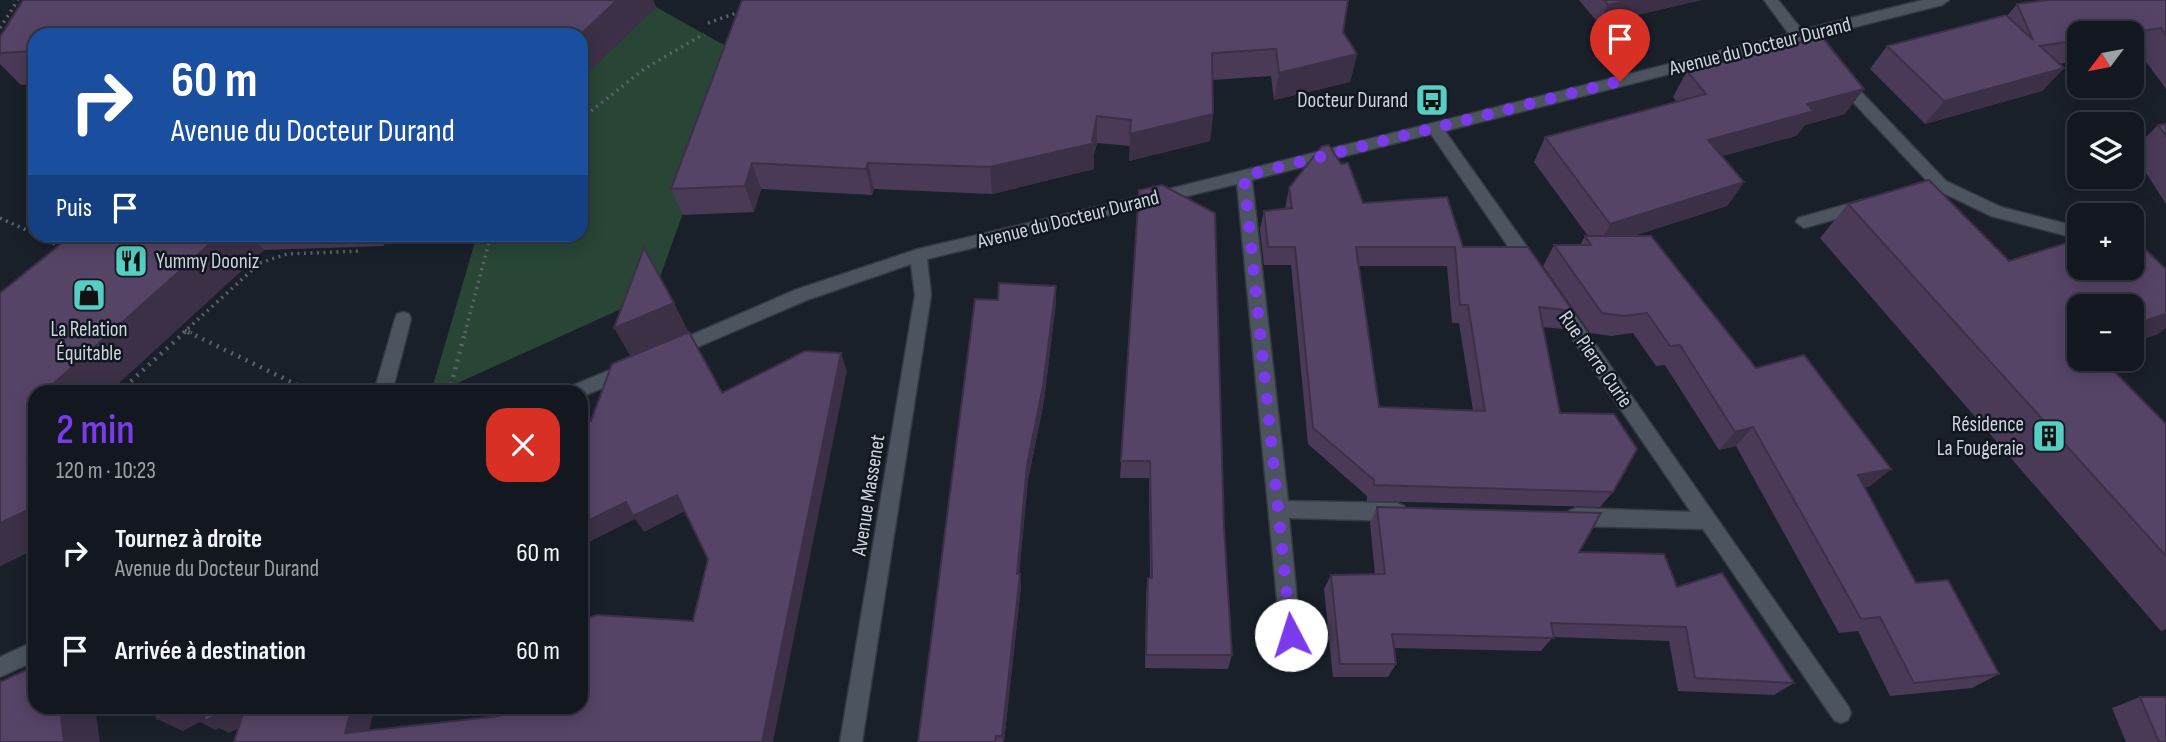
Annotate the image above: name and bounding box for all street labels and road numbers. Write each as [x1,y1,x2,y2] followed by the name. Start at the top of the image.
[1666,12,1854,81] street label: Avenue du Docteur Durand
[974,185,1162,254] street label: Avenue du Docteur Durand
[1553,306,1638,412] street label: Rue Pierre Curie
[846,433,890,558] street label: Avenue Massenet

